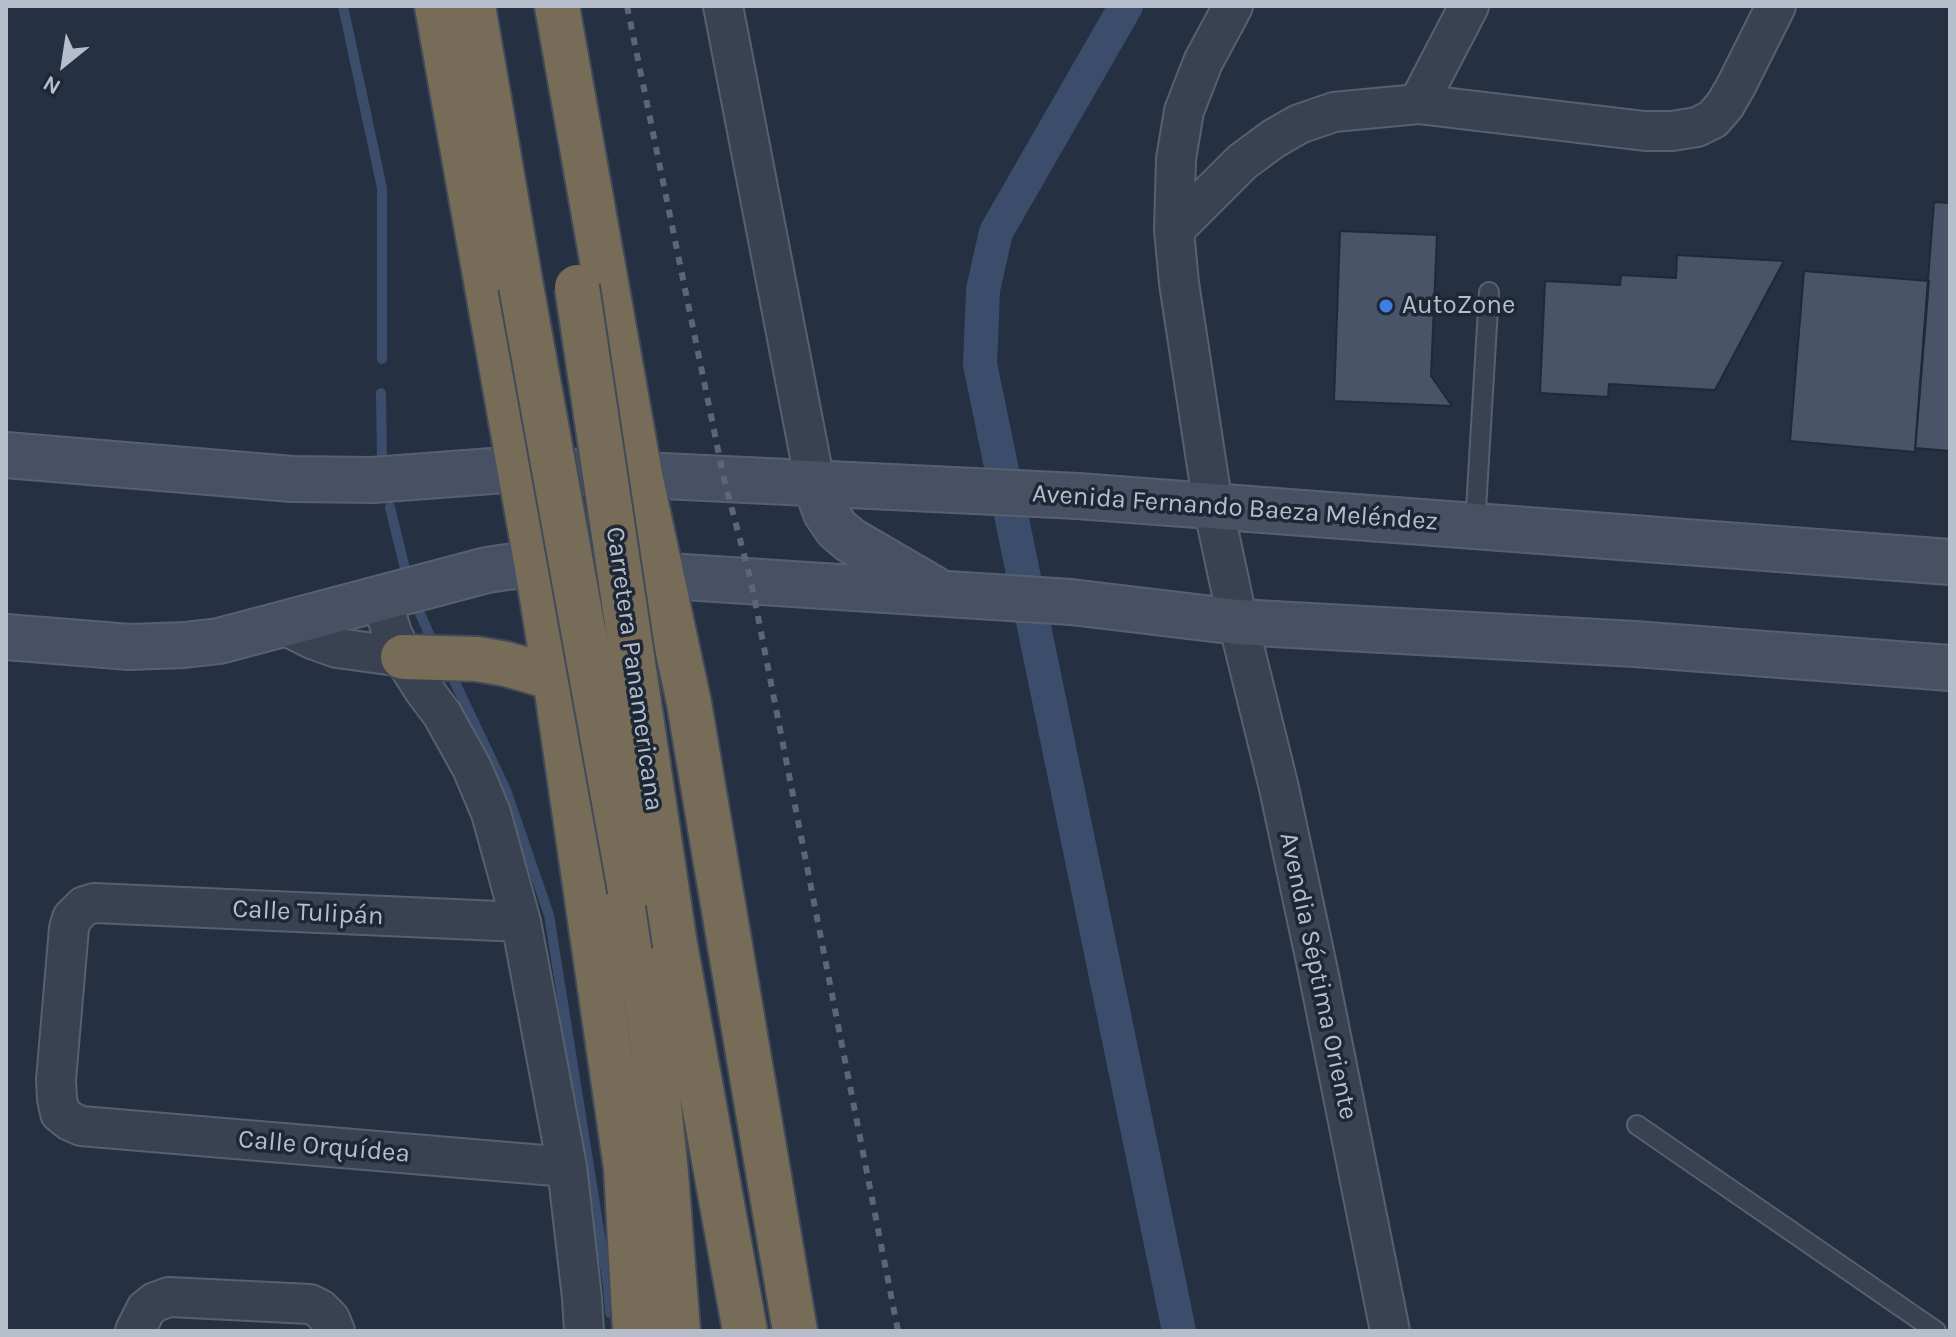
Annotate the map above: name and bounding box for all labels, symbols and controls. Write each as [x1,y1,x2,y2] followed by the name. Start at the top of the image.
[24,24,104,104] north arrow
[39,70,65,100] text: N
[1402,290,1515,322] place label: AutoZone
[1377,297,1395,315] marker: AutoZone
[1031,478,1439,538] street label: Avenida Fernando Baeza Meléndez
[599,525,669,813] street label: Carretera Panamericana
[1272,830,1364,1122] street label: Avendia Séptima Oriente
[232,893,384,933] street label: Calle Tulipán
[237,1124,411,1170] street label: Calle Orquídea

